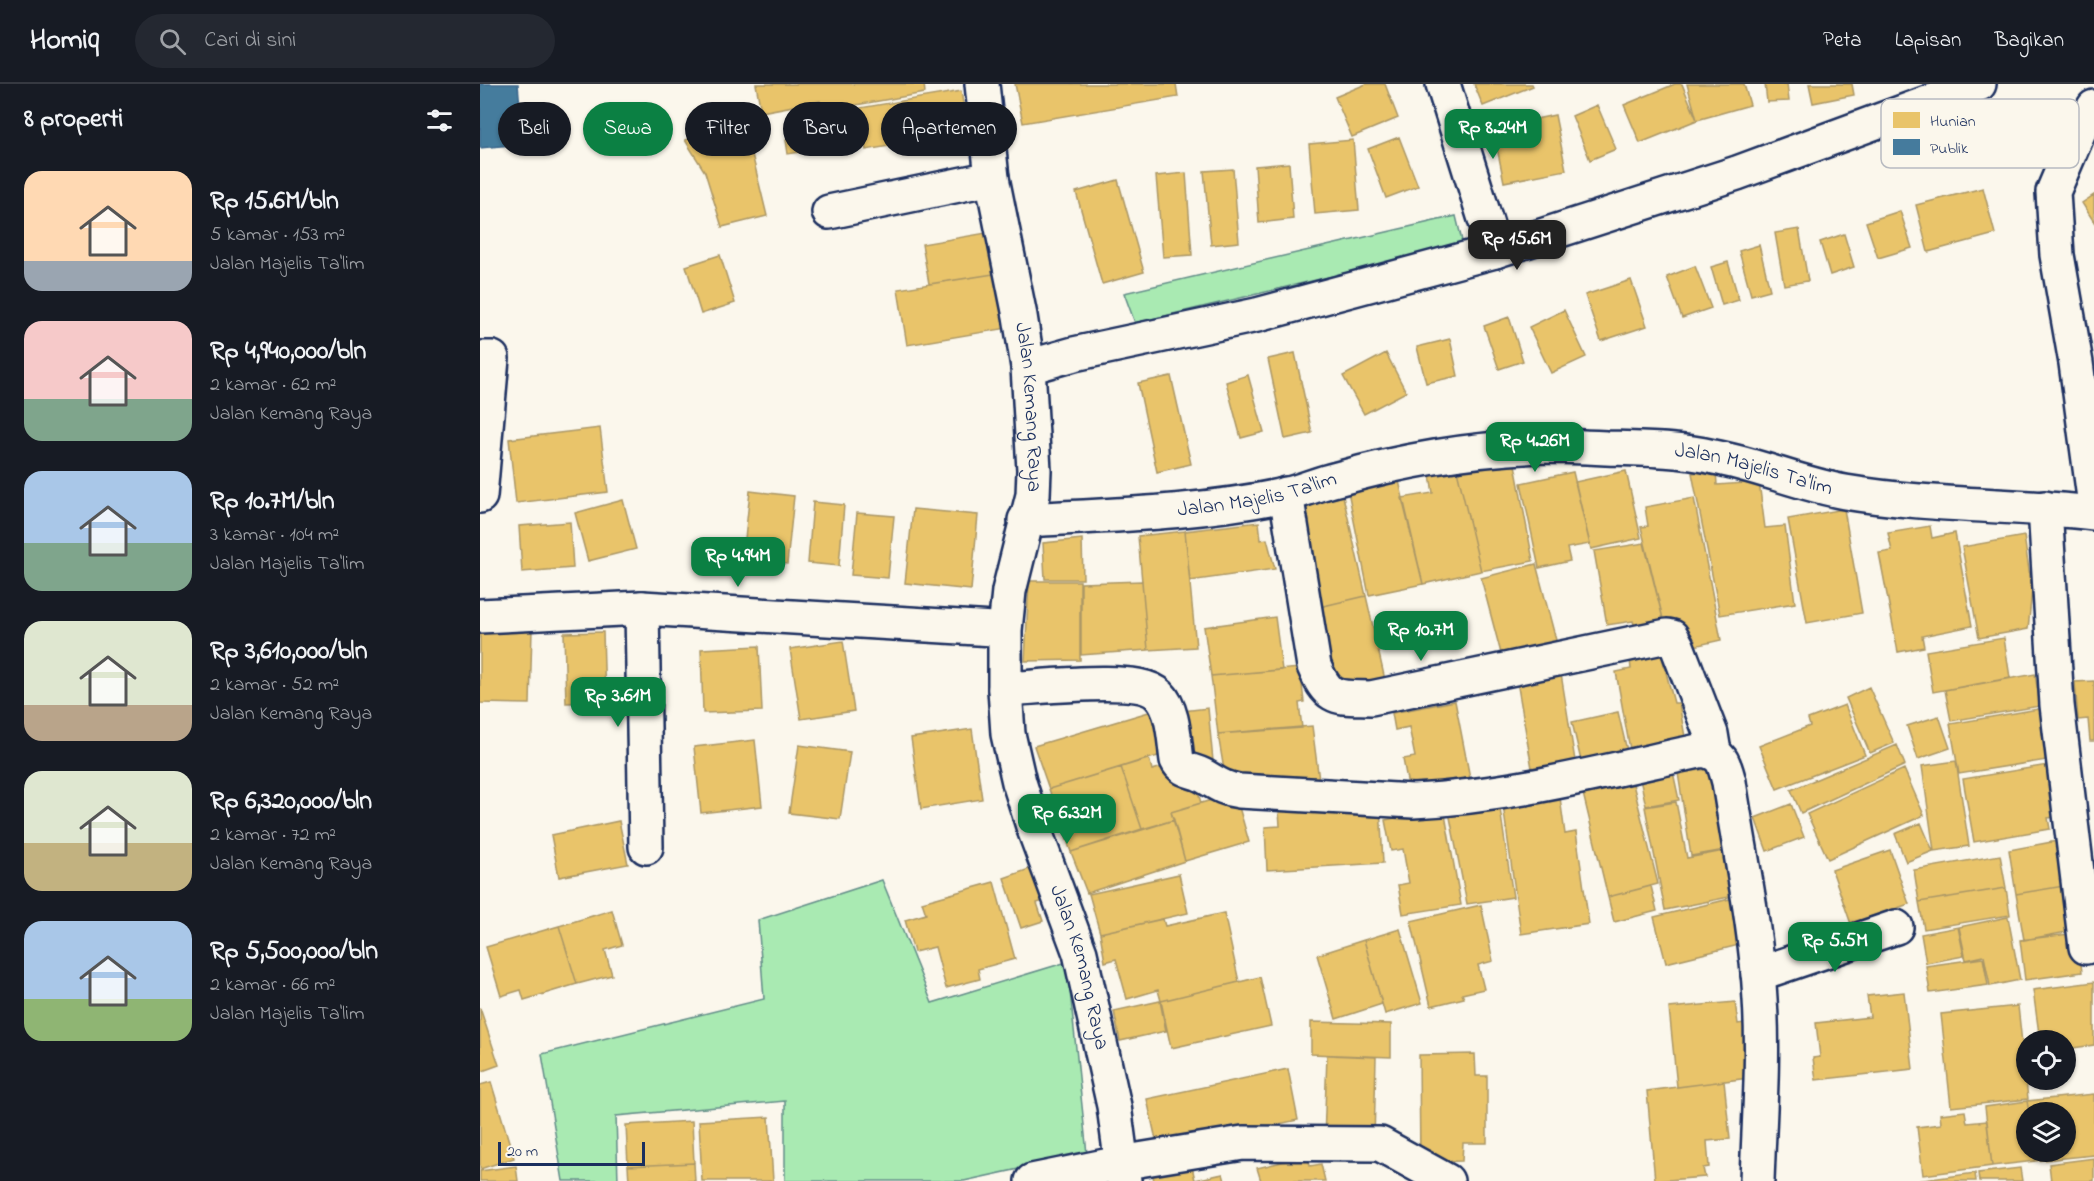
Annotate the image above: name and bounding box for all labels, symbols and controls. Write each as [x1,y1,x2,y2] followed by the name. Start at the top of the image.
[135,14,555,68] search box
[30,21,99,62] text: Homiq
[156,25,189,58] icon: search
[204,25,296,57] text: Cari di sini
[1823,26,1862,56] text: Peta
[1895,26,1961,56] text: Lapisan
[1994,26,2064,56] text: Bagikan
[1881,99,2079,168] legend
[24,101,123,139] text: 8 properti
[498,102,571,156] chip: Beli
[583,102,673,156] chip: Sewa
[685,102,771,156] chip: Filter
[783,102,869,156] chip: Baru
[881,102,1017,156] chip: Apartemen
[423,104,456,137] icon: filters
[1431,109,1555,160] pin: Rp 8.24M
[1930,110,1976,134] text: Hunian
[1459,114,1527,143] text: Rp 8.24M
[1930,137,1969,161] text: Publik
[210,183,339,221] text: Rp 15.6M/bln
[72,195,144,267] icon: home
[1455,220,1579,271] pin: Rp 15.6M
[210,221,345,250] text: 5 kamar · 153 m²
[1482,225,1552,254] text: Rp 15.6M
[210,250,364,279] text: Jalan Majelis Ta'lim
[1006,320,1049,493] street label: Jalan Kemang Raya
[210,333,366,371] text: Rp 4,940,000/bln
[72,345,144,417] icon: home
[210,371,336,400] text: 2 kamar · 62 m²
[210,400,372,429] text: Jalan Kemang Raya
[1473,422,1597,473] pin: Rp 4.26M
[1500,427,1570,456] text: Rp 4.26M
[1673,436,1836,504] street label: Jalan Majelis Ta'lim
[1176,465,1340,525] street label: Jalan Majelis Ta'lim
[210,483,335,521] text: Rp 10.7M/bln
[72,495,144,567] icon: home
[210,521,339,550] text: 3 kamar · 104 m²
[676,537,800,588] pin: Rp 4.94M
[705,542,771,571] text: Rp 4.94M
[210,550,364,579] text: Jalan Majelis Ta'lim
[1359,611,1483,662] pin: Rp 10.7M
[1388,616,1454,645] text: Rp 10.7M
[210,633,368,671] text: Rp 3,610,000/bln
[72,645,144,717] icon: home
[210,671,339,700] text: 2 kamar · 52 m²
[556,677,680,728] pin: Rp 3.61M
[585,682,651,711] text: Rp 3.61M
[210,700,372,729] text: Jalan Kemang Raya
[210,783,372,821] text: Rp 6,320,000/bln
[1005,794,1129,845] pin: Rp 6.32M
[72,795,144,867] icon: home
[1032,799,1102,828] text: Rp 6.32M
[210,821,336,850] text: 2 kamar · 72 m²
[210,850,372,879] text: Jalan Kemang Raya
[1041,881,1116,1053] street label: Jalan Kemang Raya
[1780,922,1890,973] pin: Rp 5.5M
[1802,927,1868,956] text: Rp 5.5M
[210,933,378,971] text: Rp 5,500,000/bln
[72,945,144,1017] icon: home
[210,971,335,1000] text: 2 kamar · 66 m²
[210,1000,364,1029] text: Jalan Majelis Ta'lim
[2016,1030,2076,1162] map controls
[2016,1030,2076,1090] button: locate
[2016,1102,2076,1162] button: layers
[498,1139,645,1166] scale bar
[507,1140,538,1164] text: 20 m

